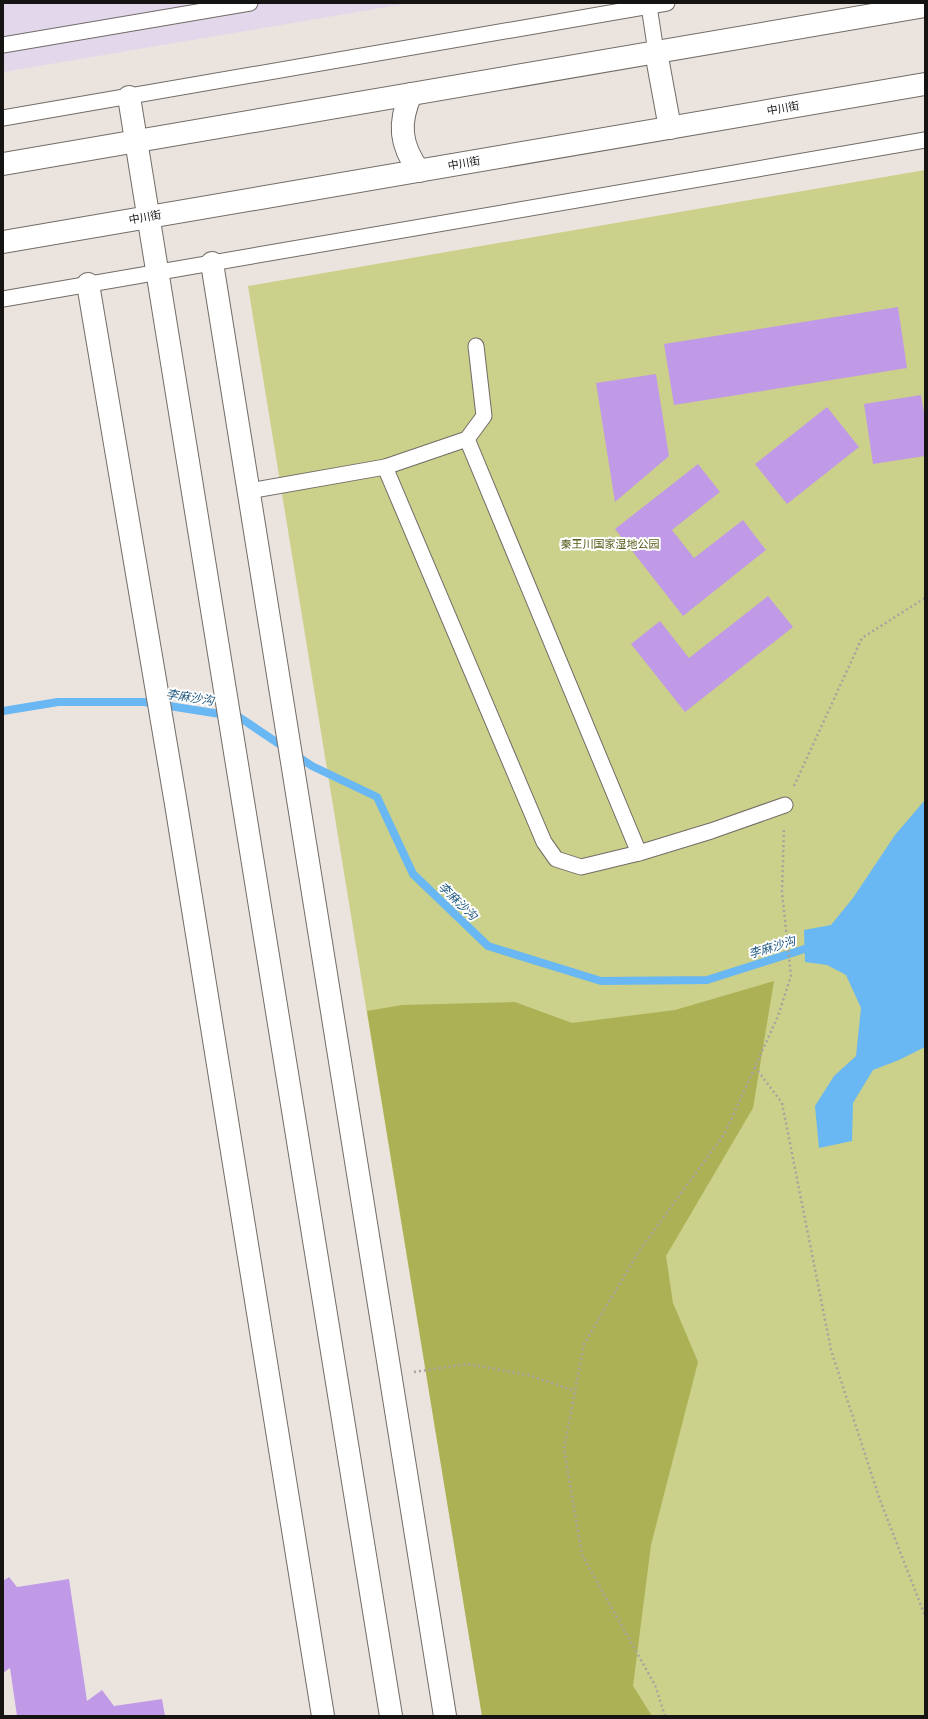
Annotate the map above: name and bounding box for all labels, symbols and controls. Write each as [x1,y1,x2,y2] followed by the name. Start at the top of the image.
[766,98,800,118] street label: 中川街
[447,153,481,173] street label: 中川街
[128,207,162,227] street label: 中川街
[561,537,660,551] park label: 秦王川国家湿地公园
[165,686,217,708] water label: 李麻沙沟
[436,879,482,924] water label: 李麻沙沟
[747,932,799,961] water label: 李麻沙沟

